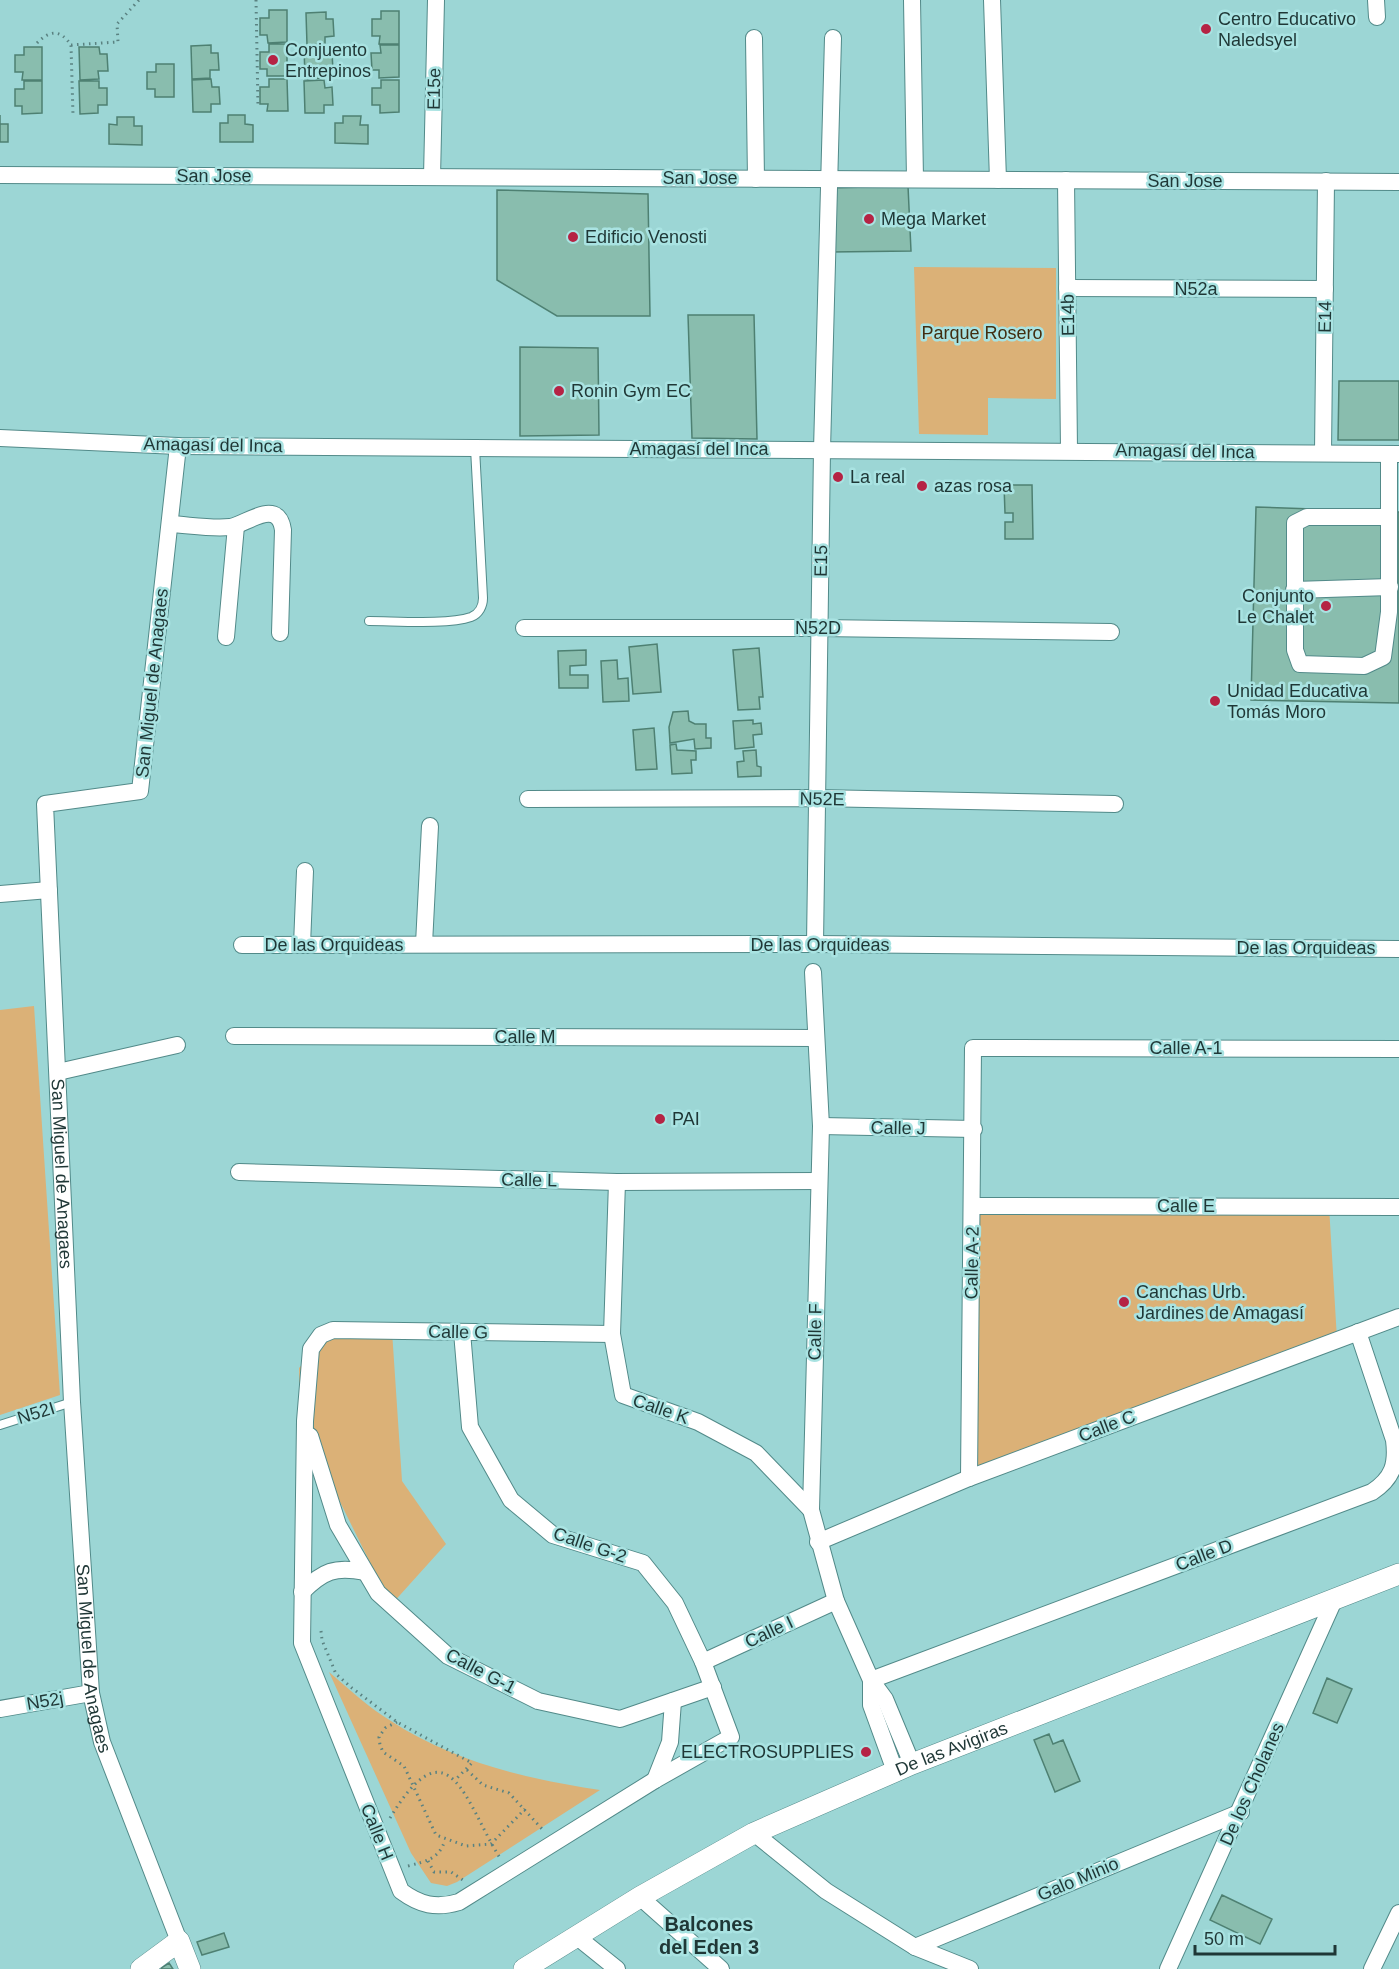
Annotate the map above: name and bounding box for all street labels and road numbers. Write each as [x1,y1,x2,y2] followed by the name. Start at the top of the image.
[424,68,444,110] street label: E15e
[176,166,252,186] street label: San Jose
[662,168,738,188] street label: San Jose
[1147,171,1223,191] street label: San Jose
[1174,279,1219,299] street label: N52a
[1058,294,1078,336] street label: E14b
[1315,301,1335,333] street label: E14
[143,434,284,456] street label: Amagasí del Inca
[629,439,770,459] street label: Amagasí del Inca
[1115,440,1256,462] street label: Amagasí del Inca
[811,545,831,577] street label: E15
[132,587,172,779] street label: San Miguel de Anagaes
[795,618,841,638] street label: N52D
[799,789,845,809] street label: N52E
[264,935,404,955] street label: De las Orquideas
[750,935,890,955] street label: De las Orquideas
[1236,938,1376,958] street label: De las Orquideas
[494,1027,556,1047] street label: Calle M
[1149,1038,1223,1058] street label: Calle A-1
[47,1078,76,1269] street label: San Miguel de Anagaes
[870,1118,926,1138] street label: Calle J
[501,1170,557,1190] street label: Calle L
[1157,1196,1215,1216] street label: Calle E
[961,1226,983,1300] street label: Calle A-2
[805,1303,825,1361] street label: Calle F
[428,1321,488,1343] street label: Calle G
[630,1390,692,1428] street label: Calle K
[15,1398,57,1428] street label: N52I
[1076,1406,1138,1446] street label: Calle C
[551,1523,629,1567] street label: Calle G-2
[1173,1535,1235,1575] street label: Calle D
[73,1563,115,1756] street label: San Miguel de Anagaes
[742,1612,796,1652] street label: Calle I
[443,1644,519,1698] street label: Calle G-1
[25,1688,65,1714] street label: N52j
[892,1718,1010,1780] street label: De las Avigiras
[1216,1720,1288,1848] street label: De los Cholanes
[357,1801,397,1863] street label: Calle H
[1034,1853,1122,1905] street label: Galo Minio

